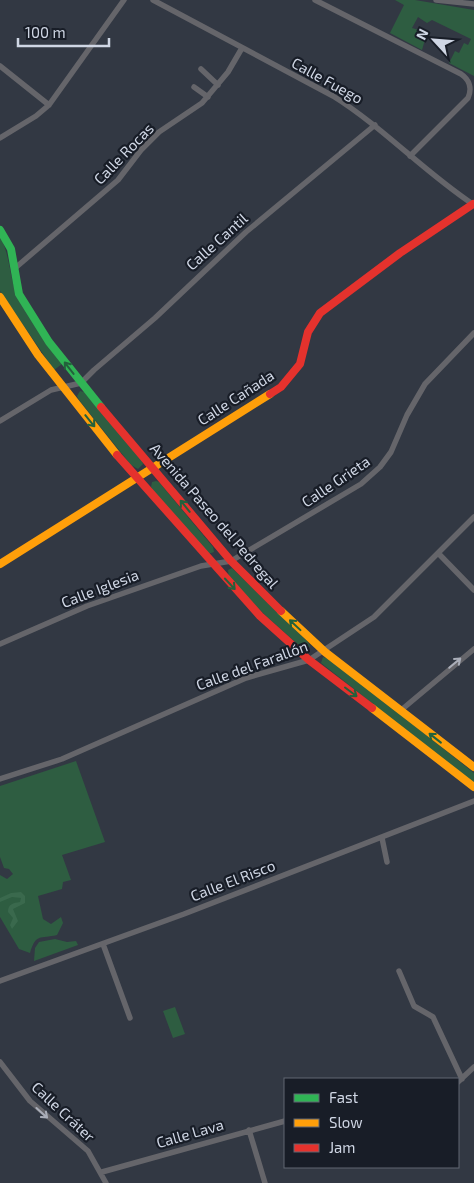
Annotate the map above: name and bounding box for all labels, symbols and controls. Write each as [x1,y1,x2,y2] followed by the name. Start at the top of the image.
[18,15,109,47] scale bar
[409,15,459,65] north arrow
[25,23,66,41] text: 100 m
[412,26,432,42] text: N
[289,53,366,107] street label: Calle Fuego
[90,119,157,188] street label: Calle Rocas
[182,209,251,274] street label: Calle Cantil
[64,362,75,375] one-way arrow
[194,366,277,429] street label: Calle Cañada
[85,414,96,427] one-way arrow
[147,439,283,592] street label: Avenida Paseo del Pedregal
[298,452,373,511] street label: Calle Grieta
[180,499,191,512] one-way arrow
[58,565,141,611] street label: Calle Iglesia
[224,578,236,590] one-way arrow
[289,619,302,631] one-way arrow
[193,637,310,694] street label: Calle del Farallón
[448,658,461,669] one-way arrow
[344,686,357,697] one-way arrow
[429,732,442,743] one-way arrow
[188,856,278,904] street label: Calle El Risco
[28,1078,99,1145] street label: Calle Cráter
[284,1078,459,1168] legend
[329,1088,359,1106] text: Fast
[36,1107,49,1118] one-way arrow
[329,1113,363,1131] text: Slow
[154,1115,225,1151] street label: Calle Lava
[329,1138,355,1156] text: Jam

